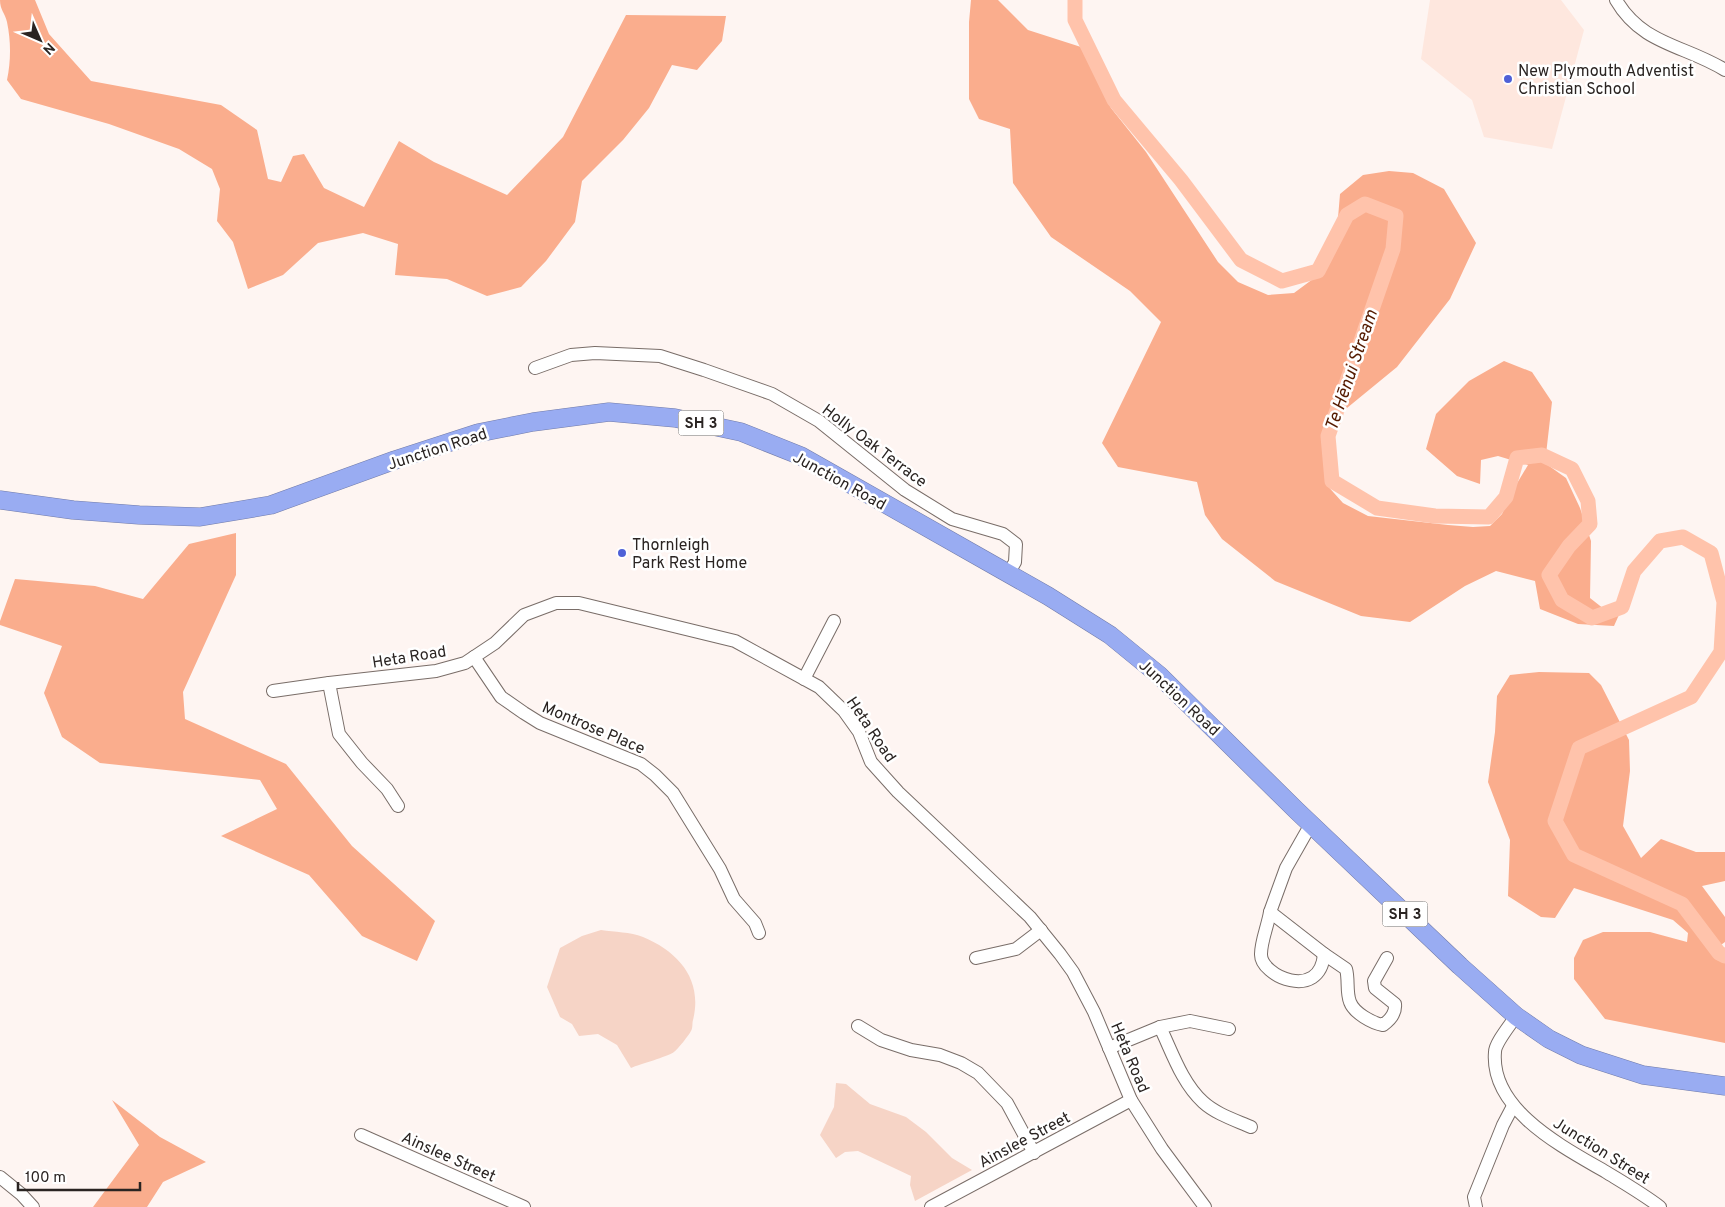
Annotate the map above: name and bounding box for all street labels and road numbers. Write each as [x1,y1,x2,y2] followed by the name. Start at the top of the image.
[817,401,930,493] street label: Holly Oak Terrace
[678,410,724,436] road number: SH 3
[385,424,490,475] street label: Junction Road
[789,448,889,516] street label: Junction Road
[371,642,448,674] street label: Heta Road
[1134,656,1223,741] street label: Junction Road
[841,694,900,767] street label: Heta Road
[539,698,648,760] street label: Montrose Place
[1382,902,1428,926] road number: SH 3
[1105,1019,1153,1096] street label: Heta Road
[976,1108,1074,1173] street label: Ainslee Street
[1549,1114,1653,1189] street label: Junction Street
[398,1128,498,1187] street label: Ainslee Street

